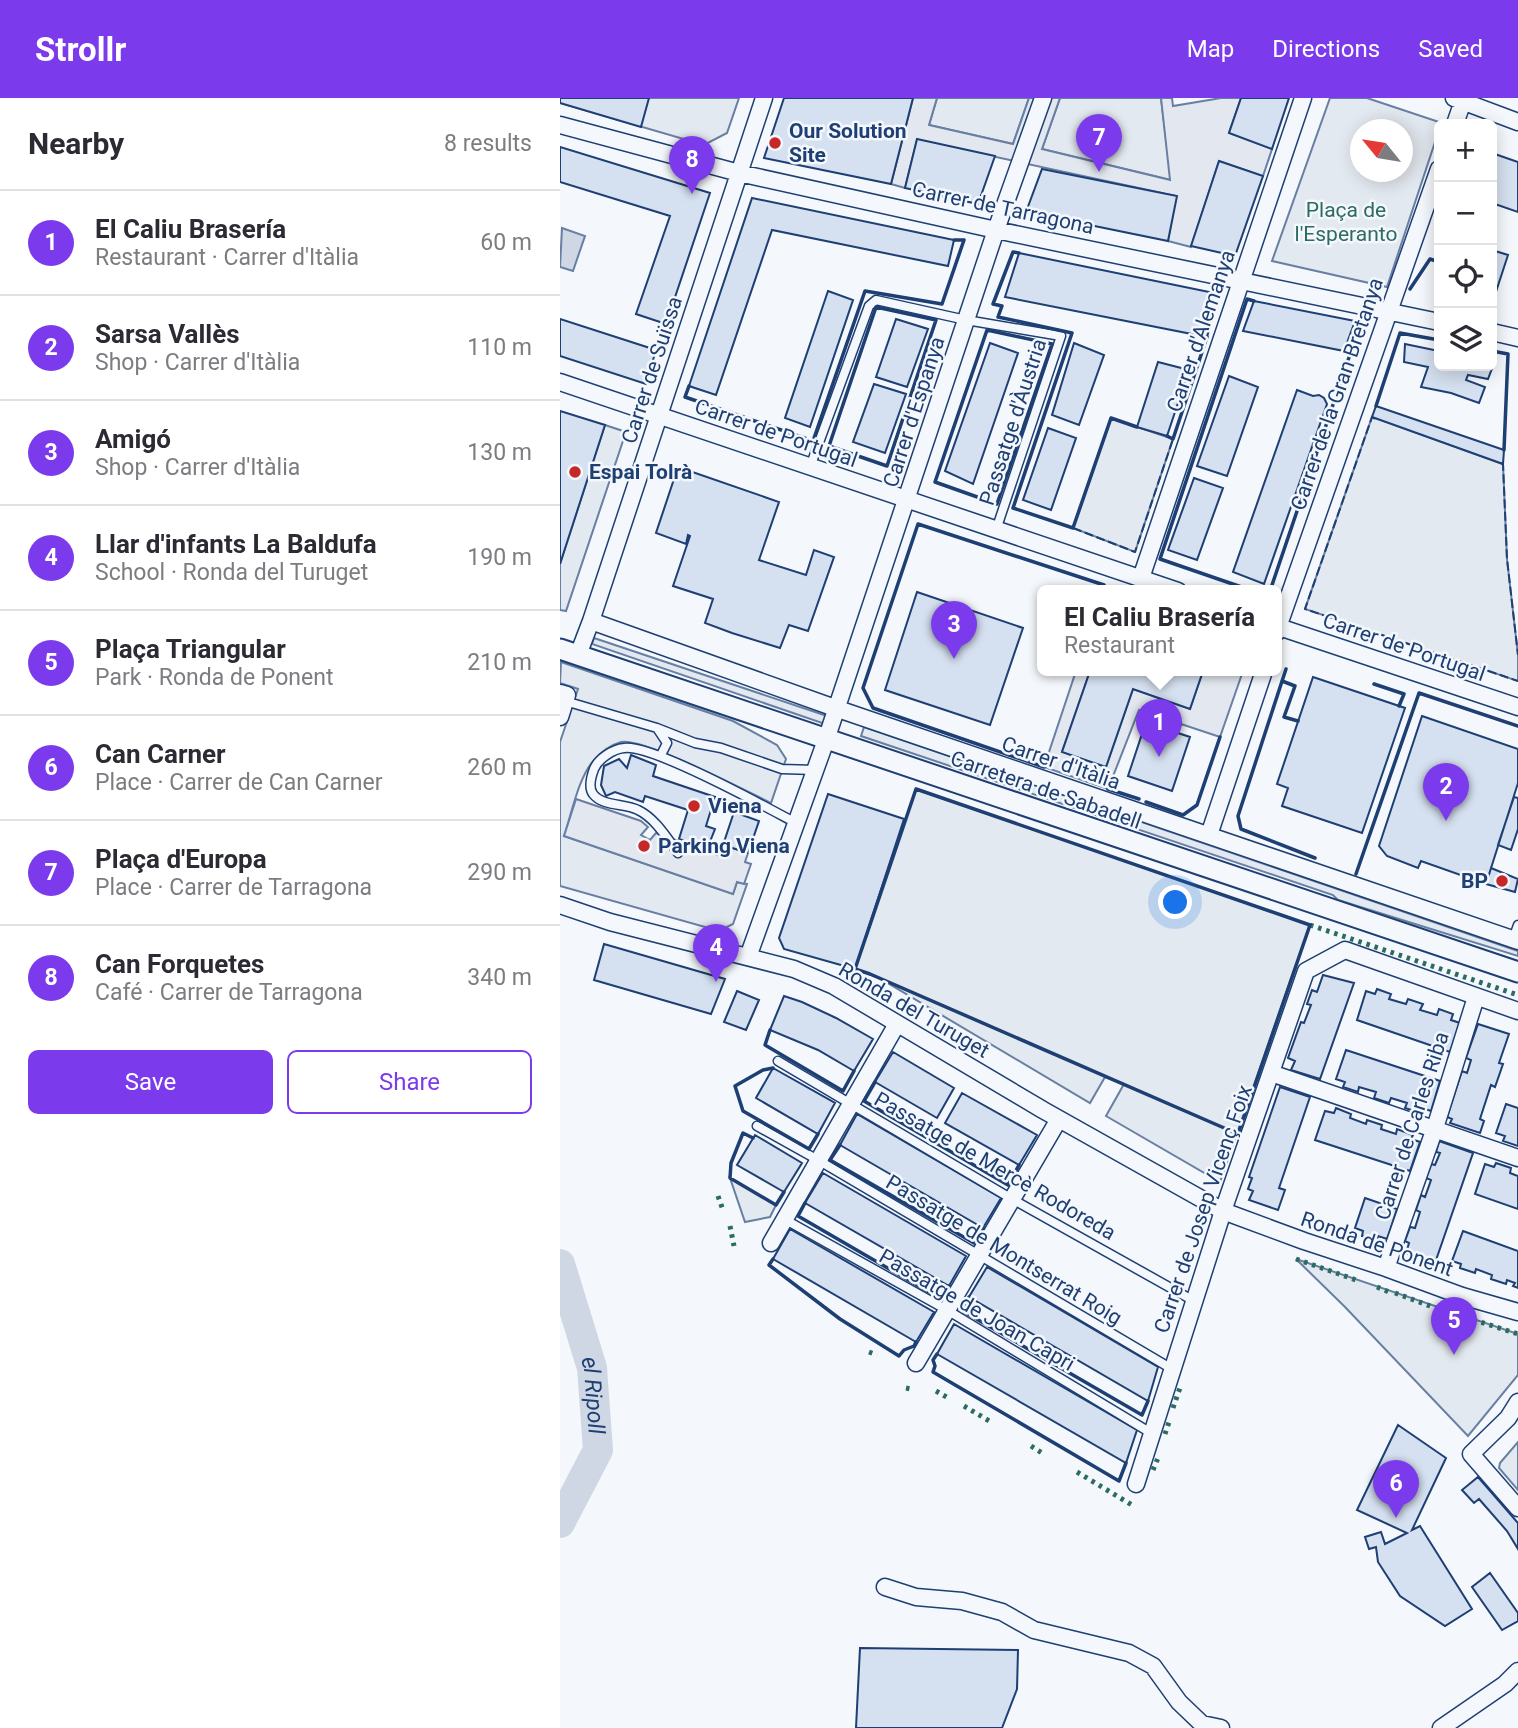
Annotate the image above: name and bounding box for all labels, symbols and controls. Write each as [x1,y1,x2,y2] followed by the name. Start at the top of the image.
[35,30,126,69] text: Strollr
[1187,35,1234,63] text: Map
[1272,35,1380,63] text: Directions
[1418,35,1483,63] text: Saved
[1076,114,1122,172] pin: 7
[789,119,907,167] place label: Our Solution Site
[1350,119,1413,182] north arrow
[1434,119,1497,371] map controls
[1434,119,1497,182] button: +
[28,126,124,161] text: Nearby
[444,130,532,157] text: 8 results
[767,135,783,151] marker: Our Solution Site
[669,136,715,194] pin: 8
[910,177,1096,239] street label: Carrer de Tarragona
[1434,182,1497,245] button: −
[1295,198,1397,246] park label: Plaça de l'Esperanto
[95,214,286,244] text: El Caliu Brasería
[44,229,58,256] text: 1
[480,229,532,256] text: 60 m
[95,244,359,271] text: Restaurant · Carrer d'Itàlia
[1434,245,1497,308] button: locate
[1162,247,1240,415] street label: Carrer d'Alemanya
[1286,275,1388,513] street label: Carrer de la Gran Bretanya
[617,293,687,447] street label: Carrer de Suïssa
[1434,308,1497,371] button: layers
[95,319,240,349] text: Sarsa Vallès
[44,334,58,361] text: 2
[467,334,532,361] text: 110 m
[878,334,950,490] street label: Carrer d'Espanya
[975,336,1051,508] street label: Passatge d'Àustria
[95,349,300,376] text: Shop · Carrer d'Itàlia
[692,394,860,472] street label: Carrer de Portugal
[95,424,171,454] text: Amigó
[44,439,58,466] text: 3
[467,439,532,466] text: 130 m
[95,454,300,481] text: Shop · Carrer d'Itàlia
[589,460,692,484] place label: Espai Tolrà
[567,464,583,480] marker: Espai Tolrà
[95,529,377,559] text: Llar d'infants La Baldufa
[44,544,58,571] text: 4
[467,544,532,571] text: 190 m
[95,559,368,586] text: School · Ronda del Turuget
[1037,585,1282,676] popup
[931,601,977,659] pin: 3
[1064,602,1255,632] text: El Caliu Brasería
[1320,608,1488,686] street label: Carrer de Portugal
[1064,632,1175,659] text: Restaurant
[95,634,286,664] text: Plaça Triangular
[44,649,58,676] text: 5
[467,649,532,676] text: 210 m
[95,664,333,691] text: Park · Ronda de Ponent
[1136,699,1182,757] pin: 1
[999,732,1123,794] street label: Carrer d'Itàlia
[95,739,226,769] text: Can Carner
[947,746,1145,834] street label: Carretera de Sabadell
[44,754,58,781] text: 6
[467,754,532,781] text: 260 m
[1423,763,1469,821] pin: 2
[95,769,383,796] text: Place · Carrer de Can Carner
[708,794,762,818] place label: Viena
[686,798,702,814] marker: Viena
[658,834,790,858] place label: Parking Viena
[636,838,652,854] marker: Parking Viena
[95,844,267,874] text: Plaça d'Europa
[44,859,58,886] text: 7
[467,859,532,886] text: 290 m
[1461,869,1488,893] place label: BP
[1494,873,1510,889] marker: BP
[95,874,372,901] text: Place · Carrer de Tarragona
[1158,885,1192,919] your location
[693,924,739,982] pin: 4
[95,949,264,979] text: Can Forquetes
[835,957,994,1063] street label: Ronda del Turuget
[44,964,58,991] text: 8
[467,964,532,991] text: 340 m
[95,979,363,1006] text: Café · Carrer de Tarragona
[1370,1029,1454,1223] street label: Carrer de Carles Riba
[28,1050,273,1114] button: Save
[287,1050,532,1114] button: Share
[1149,1082,1257,1336] street label: Carrer de Josep Vicenç Foix
[870,1087,1120,1245] street label: Passatge de Mercè Rodoreda
[882,1170,1126,1330] street label: Passatge de Montserrat Roig
[1298,1207,1456,1281] street label: Ronda de Ponent
[875,1244,1079,1376] street label: Passatge de Joan Capri
[1431,1297,1477,1355] pin: 5
[576,1353,610,1436] water label: el Ripoll
[1373,1460,1419,1518] pin: 6

